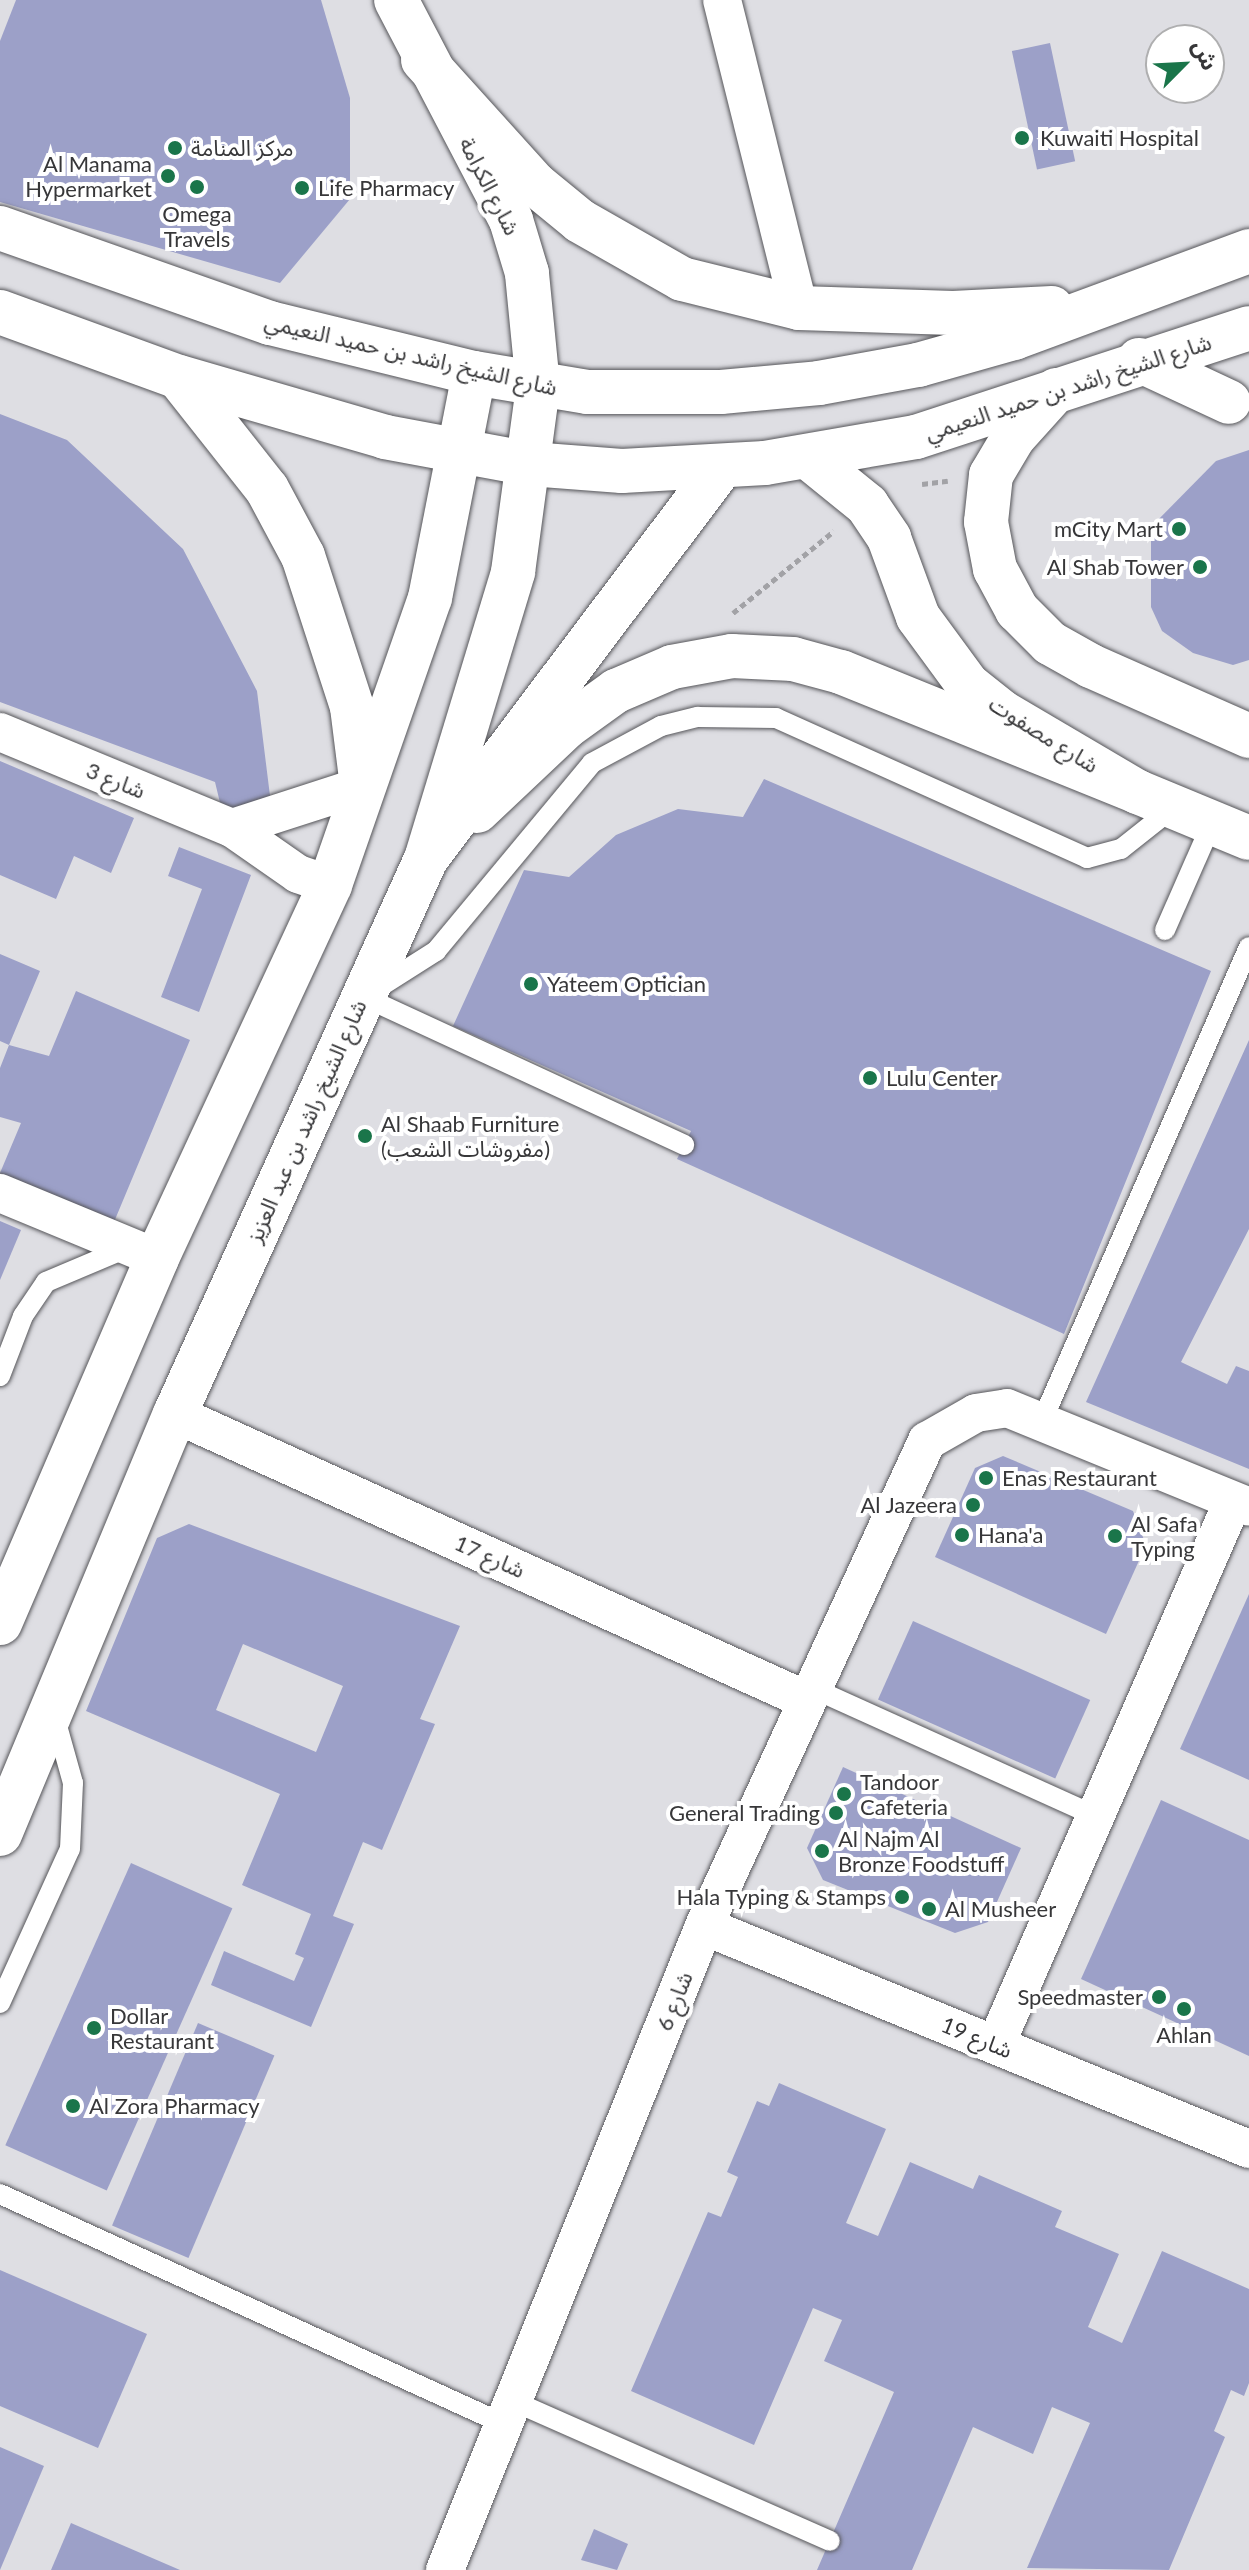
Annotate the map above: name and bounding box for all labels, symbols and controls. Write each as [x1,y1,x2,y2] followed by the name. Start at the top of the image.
[1145,24,1225,104] north arrow
[1187,36,1224,74] text: ش
[1040,125,1199,151] place label: Kuwaiti Hospital
[1011,127,1033,149] marker: Kuwaiti Hospital
[454,133,526,239] street label: شارع الكرامة
[191,135,294,161] place label: مركز المنامة
[166,139,184,157] marker: مركز المنامة
[25,150,152,202] place label: Al Manama Hypermarket
[159,167,177,185] marker: Al Manama Hypermarket
[318,175,454,201] place label: Life Pharmacy
[188,178,206,196] marker: Omega Travels
[293,179,311,197] marker: Life Pharmacy
[162,200,232,252] place label: Omega Travels
[262,307,560,401] street label: شارع الشيخ راشد بن حميد النعيمي
[921,328,1215,446] street label: شارع الشيخ راشد بن حميد النعيمي
[1053,516,1163,542] place label: mCity Mart
[1170,520,1188,538] marker: mCity Mart
[1046,554,1184,580] place label: Al Shab Tower
[1191,558,1209,576] marker: Al Shab Tower
[984,690,1104,778] street label: شارع مصفوت
[83,756,149,804] street label: شارع 3
[547,971,706,997] place label: Yateem Optician
[522,975,540,993] marker: Yateem Optician
[240,996,372,1246] street label: شارع الشيخ راشد بن عبد العزيز
[886,1065,998,1091] place label: Lulu Center
[861,1069,879,1087] marker: Lulu Center
[381,1110,559,1162] place label: Al Shaab Furniture (مفروشات الشعب)
[356,1127,374,1145] marker: Al Shaab Furniture (مفروشات الشعب)
[1002,1465,1157,1491] place label: Enas Restaurant
[977,1469,995,1487] marker: Enas Restaurant
[860,1492,957,1518] place label: Al Jazeera
[964,1496,982,1514] marker: Al Jazeera
[1131,1510,1198,1562] place label: Al Safa Typing
[978,1522,1043,1548] place label: Hana'a
[953,1526,971,1544] marker: Hana'a
[1106,1527,1124,1545] marker: Al Safa Typing
[451,1529,529,1583] street label: شارع 17
[860,1768,948,1820] place label: Tandoor Cafeteria
[835,1785,853,1803] marker: Tandoor Cafeteria
[668,1800,820,1826] place label: General Trading
[827,1804,845,1822] marker: General Trading
[838,1825,1004,1876] place label: Al Najm Al Bronze Foodstuff
[813,1842,831,1860] marker: Al Najm Al Bronze Foodstuff
[676,1884,886,1910] place label: Hala Typing & Stamps
[893,1888,911,1906] marker: Hala Typing & Stamps
[945,1896,1056,1922] place label: Al Musheer
[920,1900,938,1918] marker: Al Musheer
[650,1968,698,2034] street label: شارع 6
[1017,1984,1143,2010] place label: Speedmaster
[1150,1988,1168,2006] marker: Speedmaster
[1175,2000,1193,2018] marker: Ahlan
[110,2002,214,2054] place label: Dollar Restaurant
[938,2011,1016,2063] street label: شارع 19
[85,2019,103,2037] marker: Dollar Restaurant
[1156,2022,1212,2048] place label: Ahlan
[89,2093,259,2119] place label: Al Zora Pharmacy
[64,2097,82,2115] marker: Al Zora Pharmacy

